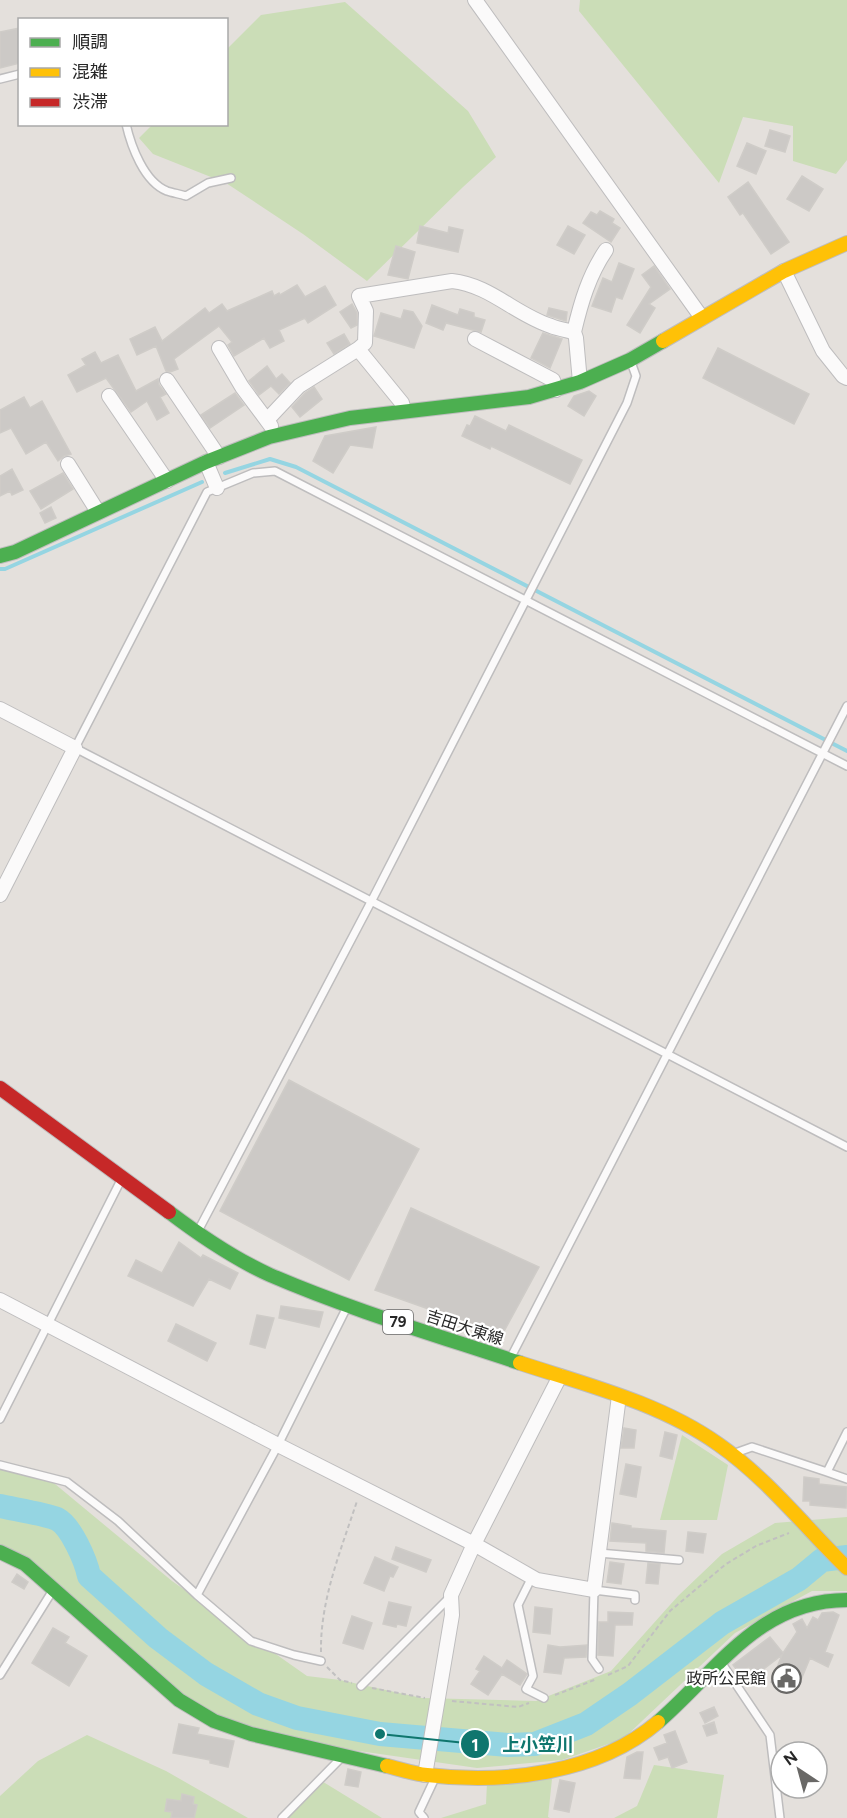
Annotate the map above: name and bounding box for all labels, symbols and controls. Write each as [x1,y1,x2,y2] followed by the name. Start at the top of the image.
[18,18,228,126] legend
[72,31,108,53] text: 順調
[72,61,108,83] text: 混雑
[72,91,108,113] text: 渋滞
[424,1306,506,1349] street label: 吉田大東線
[383,1310,413,1334] road number: 79
[771,1662,803,1694] public building icon: 政所公民館
[686,1669,766,1688] place label: 政所公民館
[460,1726,586,1762] callout: 上小笠川
[471,1734,479,1756] text: 1
[502,1734,574,1756] text: 上小笠川
[769,1740,829,1800] north arrow
[780,1747,801,1770] text: N

